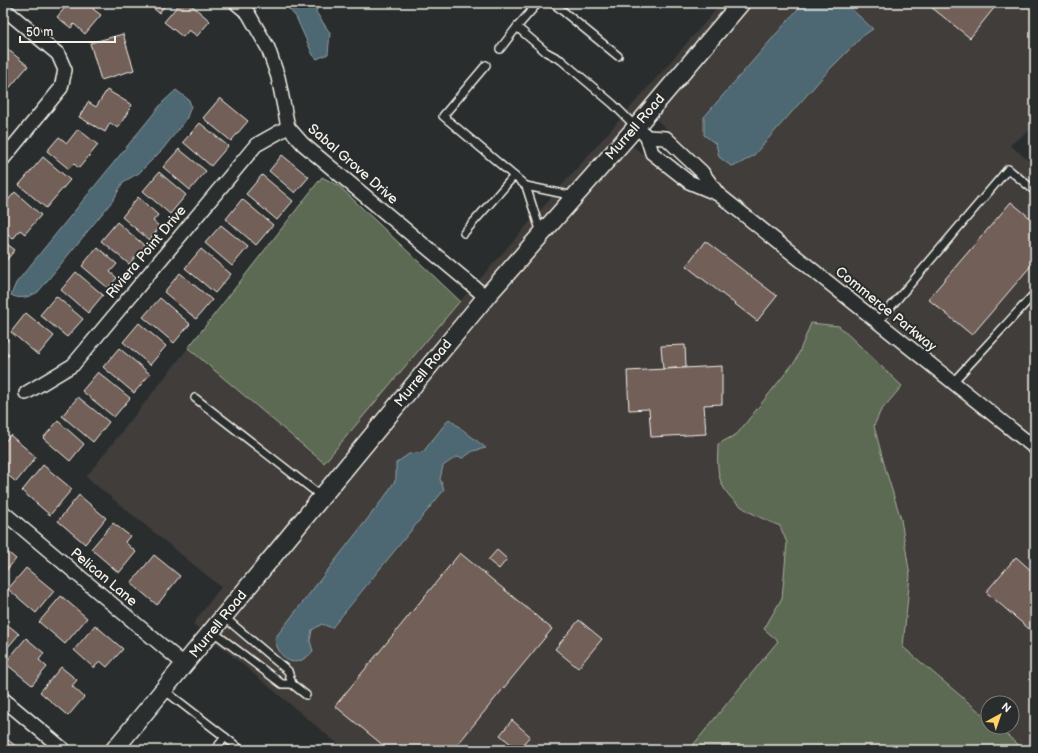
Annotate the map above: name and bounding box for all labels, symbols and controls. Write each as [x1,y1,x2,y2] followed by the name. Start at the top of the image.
[20,18,115,44] scale bar
[26,25,53,40] text: 50 m
[602,91,668,163] street label: Murrell Road
[304,120,402,208] street label: Sabal Grove Drive
[102,202,190,302] street label: Riviera Point Drive
[832,263,941,355] street label: Commerce Parkway
[391,336,455,410] street label: Murrell Road
[67,544,141,610] street label: Pelican Lane
[186,587,250,661] street label: Murrell Road
[980,695,1020,735] north arrow
[999,700,1013,715] text: N

